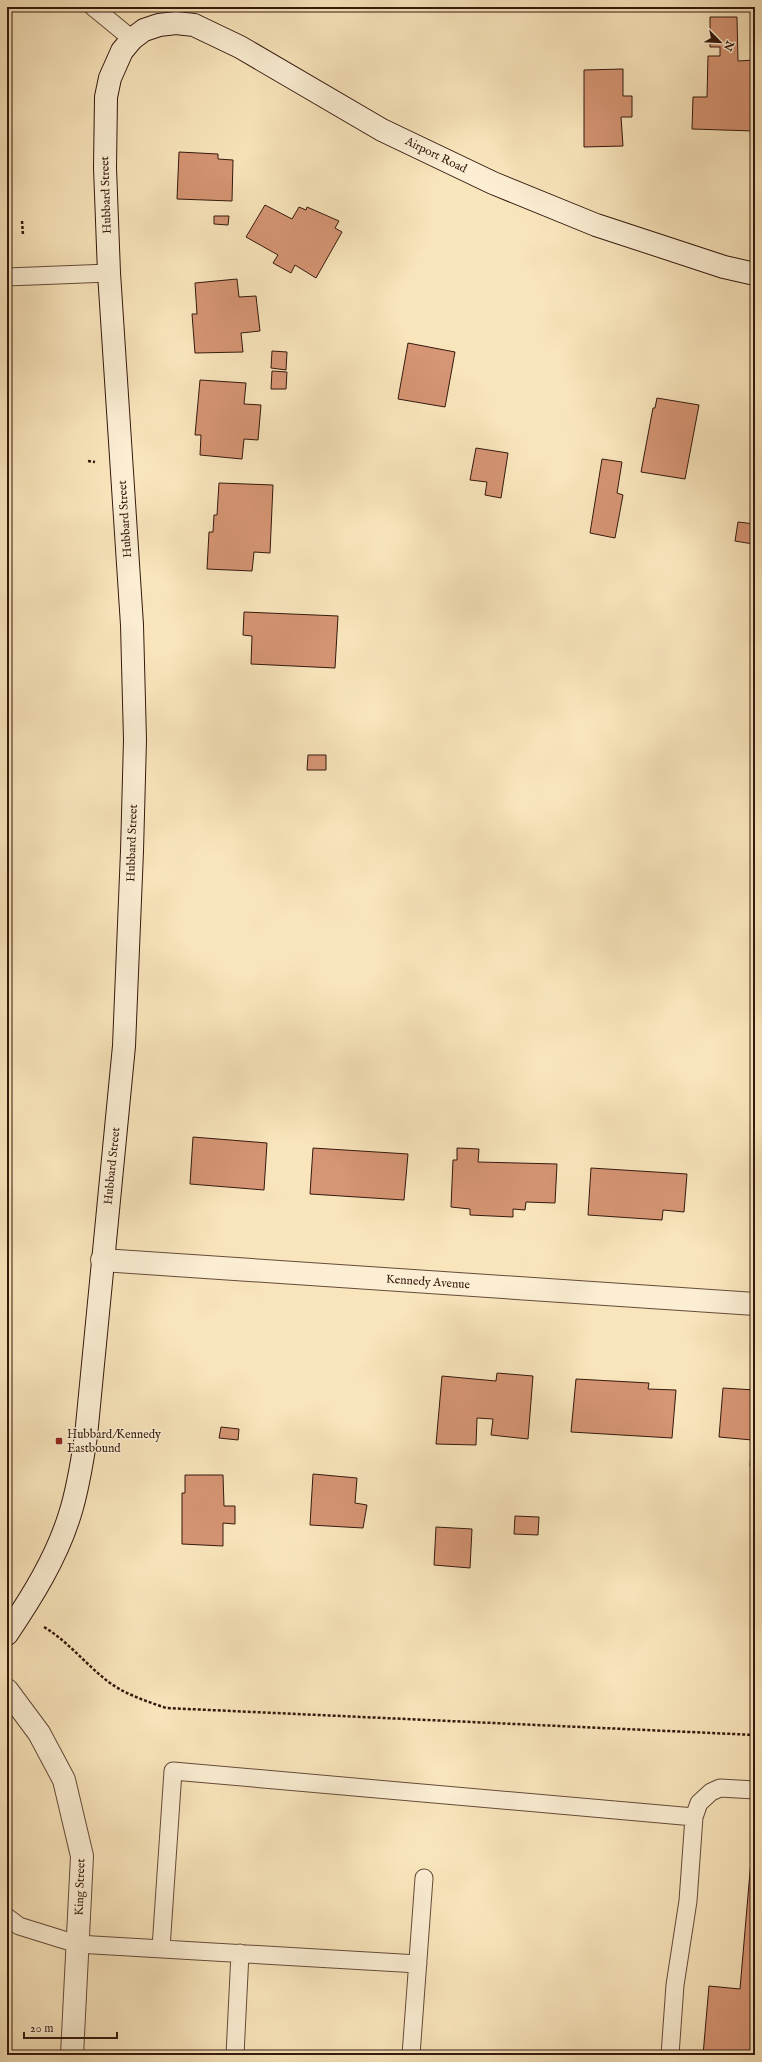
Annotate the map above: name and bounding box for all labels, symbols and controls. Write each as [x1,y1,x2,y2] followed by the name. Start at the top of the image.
[700,22,740,62] north arrow
[720,38,737,53] text: N
[401,133,470,178] street label: Airport Road
[97,156,115,234] street label: Hubbard Street
[115,480,135,558] street label: Hubbard Street
[123,804,141,882] street label: Hubbard Street
[100,1127,124,1205] street label: Hubbard Street
[386,1272,471,1292] street label: Kennedy Avenue
[67,1427,161,1456] place label: Hubbard/Kennedy Eastbound
[54,1436,64,1446] marker: Hubbard/Kennedy Eastbound
[72,1858,88,1916] street label: King Street
[24,2014,117,2040] scale bar
[30,2021,53,2036] text: 20 m

